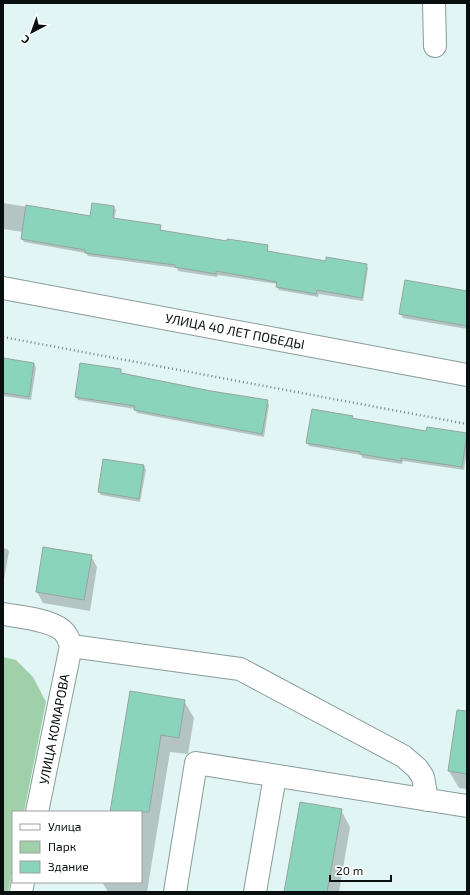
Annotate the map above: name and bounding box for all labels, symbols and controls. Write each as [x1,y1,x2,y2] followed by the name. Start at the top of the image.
[12,12,52,52] north arrow
[18,33,32,47] text: С
[164,310,306,352] street label: УЛИЦА 40 ЛЕТ ПОБЕДЫ
[35,672,73,786] street label: УЛИЦА КОМАРОВА
[12,811,142,883] legend
[48,819,81,833] text: Улица
[48,839,77,853] text: Парк
[330,857,391,883] scale bar
[48,859,89,873] text: Здание
[336,863,363,877] text: 20 m

